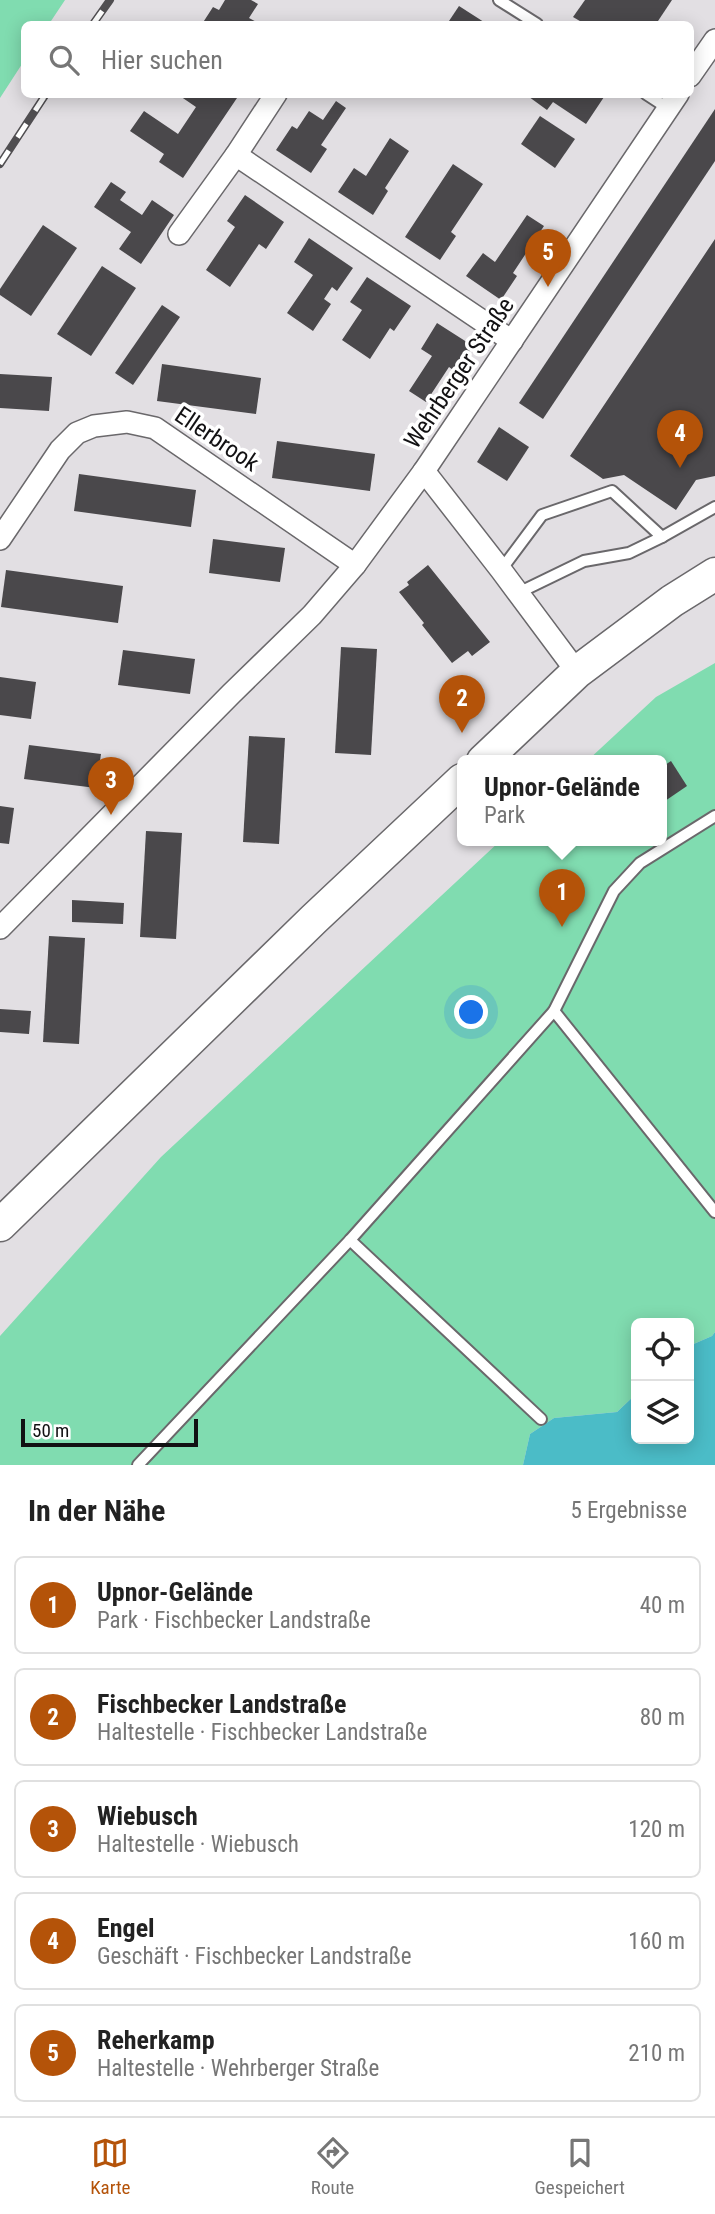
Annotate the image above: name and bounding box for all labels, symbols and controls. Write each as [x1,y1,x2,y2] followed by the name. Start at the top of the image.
[21,21,694,98] search box
[45,41,83,79] icon: search
[101,45,223,75] text: Hier suchen
[525,229,571,287] pin: 5
[398,292,520,454] street label: Wehrberger Straße
[170,401,264,477] street label: Ellerbrook
[657,410,703,468] pin: 4
[439,675,485,733] pin: 2
[457,755,667,846] popup
[88,757,134,815] pin: 3
[484,772,640,802] text: Upnor-Gelände
[484,802,525,829] text: Park
[539,869,585,927] pin: 1
[454,995,488,1029] your location
[631,1318,694,1444] map controls
[631,1318,694,1381] button: locate
[631,1381,694,1444] button: layers
[21,1416,198,1448] scale bar
[32,1419,69,1442] text: 50 m
[28,1493,165,1528] text: In der Nähe
[570,1497,687,1524] text: 5 Ergebnisse
[97,1577,253,1607] text: Upnor-Gelände
[47,1592,59,1619] text: 1
[640,1592,685,1619] text: 40 m
[97,1607,371,1634] text: Park · Fischbecker Landstraße
[97,1689,347,1719] text: Fischbecker Landstraße
[47,1704,59,1731] text: 2
[640,1704,685,1731] text: 80 m
[97,1719,427,1746] text: Haltestelle · Fischbecker Landstraße
[97,1801,198,1831] text: Wiebusch
[47,1816,59,1843] text: 3
[628,1816,685,1843] text: 120 m
[97,1831,299,1858] text: Haltestelle · Wiebusch
[97,1913,155,1943] text: Engel
[47,1928,59,1955] text: 4
[628,1928,685,1955] text: 160 m
[97,1943,412,1970] text: Geschäft · Fischbecker Landstraße
[97,2025,215,2055] text: Reherkamp
[47,2040,59,2067] text: 5
[628,2040,685,2067] text: 210 m
[97,2055,379,2082] text: Haltestelle · Wehrberger Straße
[90,2134,130,2199] tab: Karte
[311,2134,354,2199] tab: Route
[535,2134,625,2199] tab: Gespeichert

